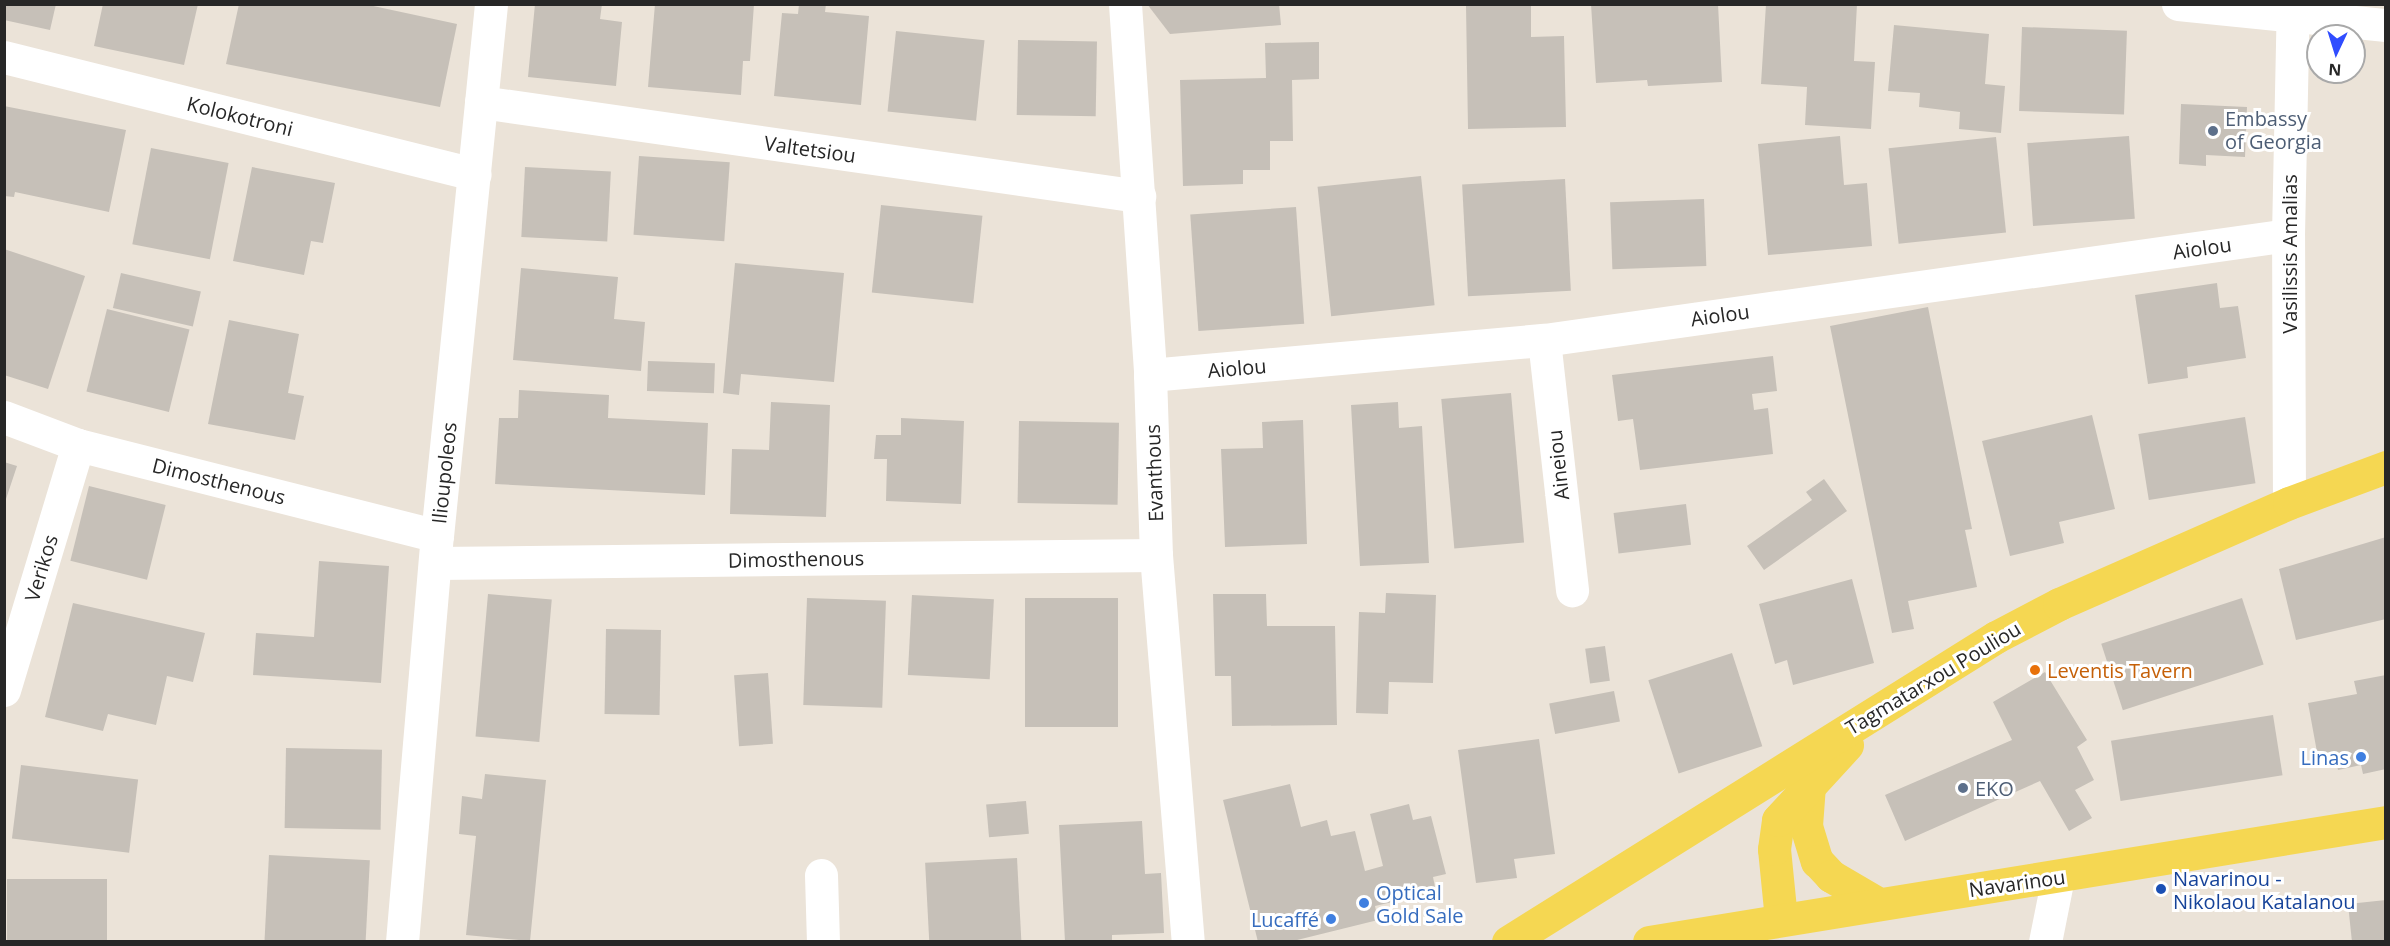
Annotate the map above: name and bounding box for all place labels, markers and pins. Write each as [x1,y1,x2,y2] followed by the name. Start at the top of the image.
[2225,107,2322,154] place label: Embassy of Georgia
[2206,124,2220,138] marker: Embassy of Georgia
[2047,658,2193,682] place label: Leventis Tavern
[2028,663,2042,677] marker: Leventis Tavern
[2301,745,2349,769] place label: Linas
[2354,750,2368,764] marker: Linas
[1975,776,2014,800] place label: EKO
[1956,781,1970,795] marker: EKO
[2173,866,2356,913] place label: Navarinou - Nikolaou Katalanou
[1376,880,1463,927] place label: Optical Gold Sale
[2154,882,2168,896] marker: Navarinou - Nikolaou Katalanou
[1357,896,1371,910] marker: Optical Gold Sale
[1251,907,1319,931] place label: Lucaffé
[1324,912,1338,926] marker: Lucaffé

